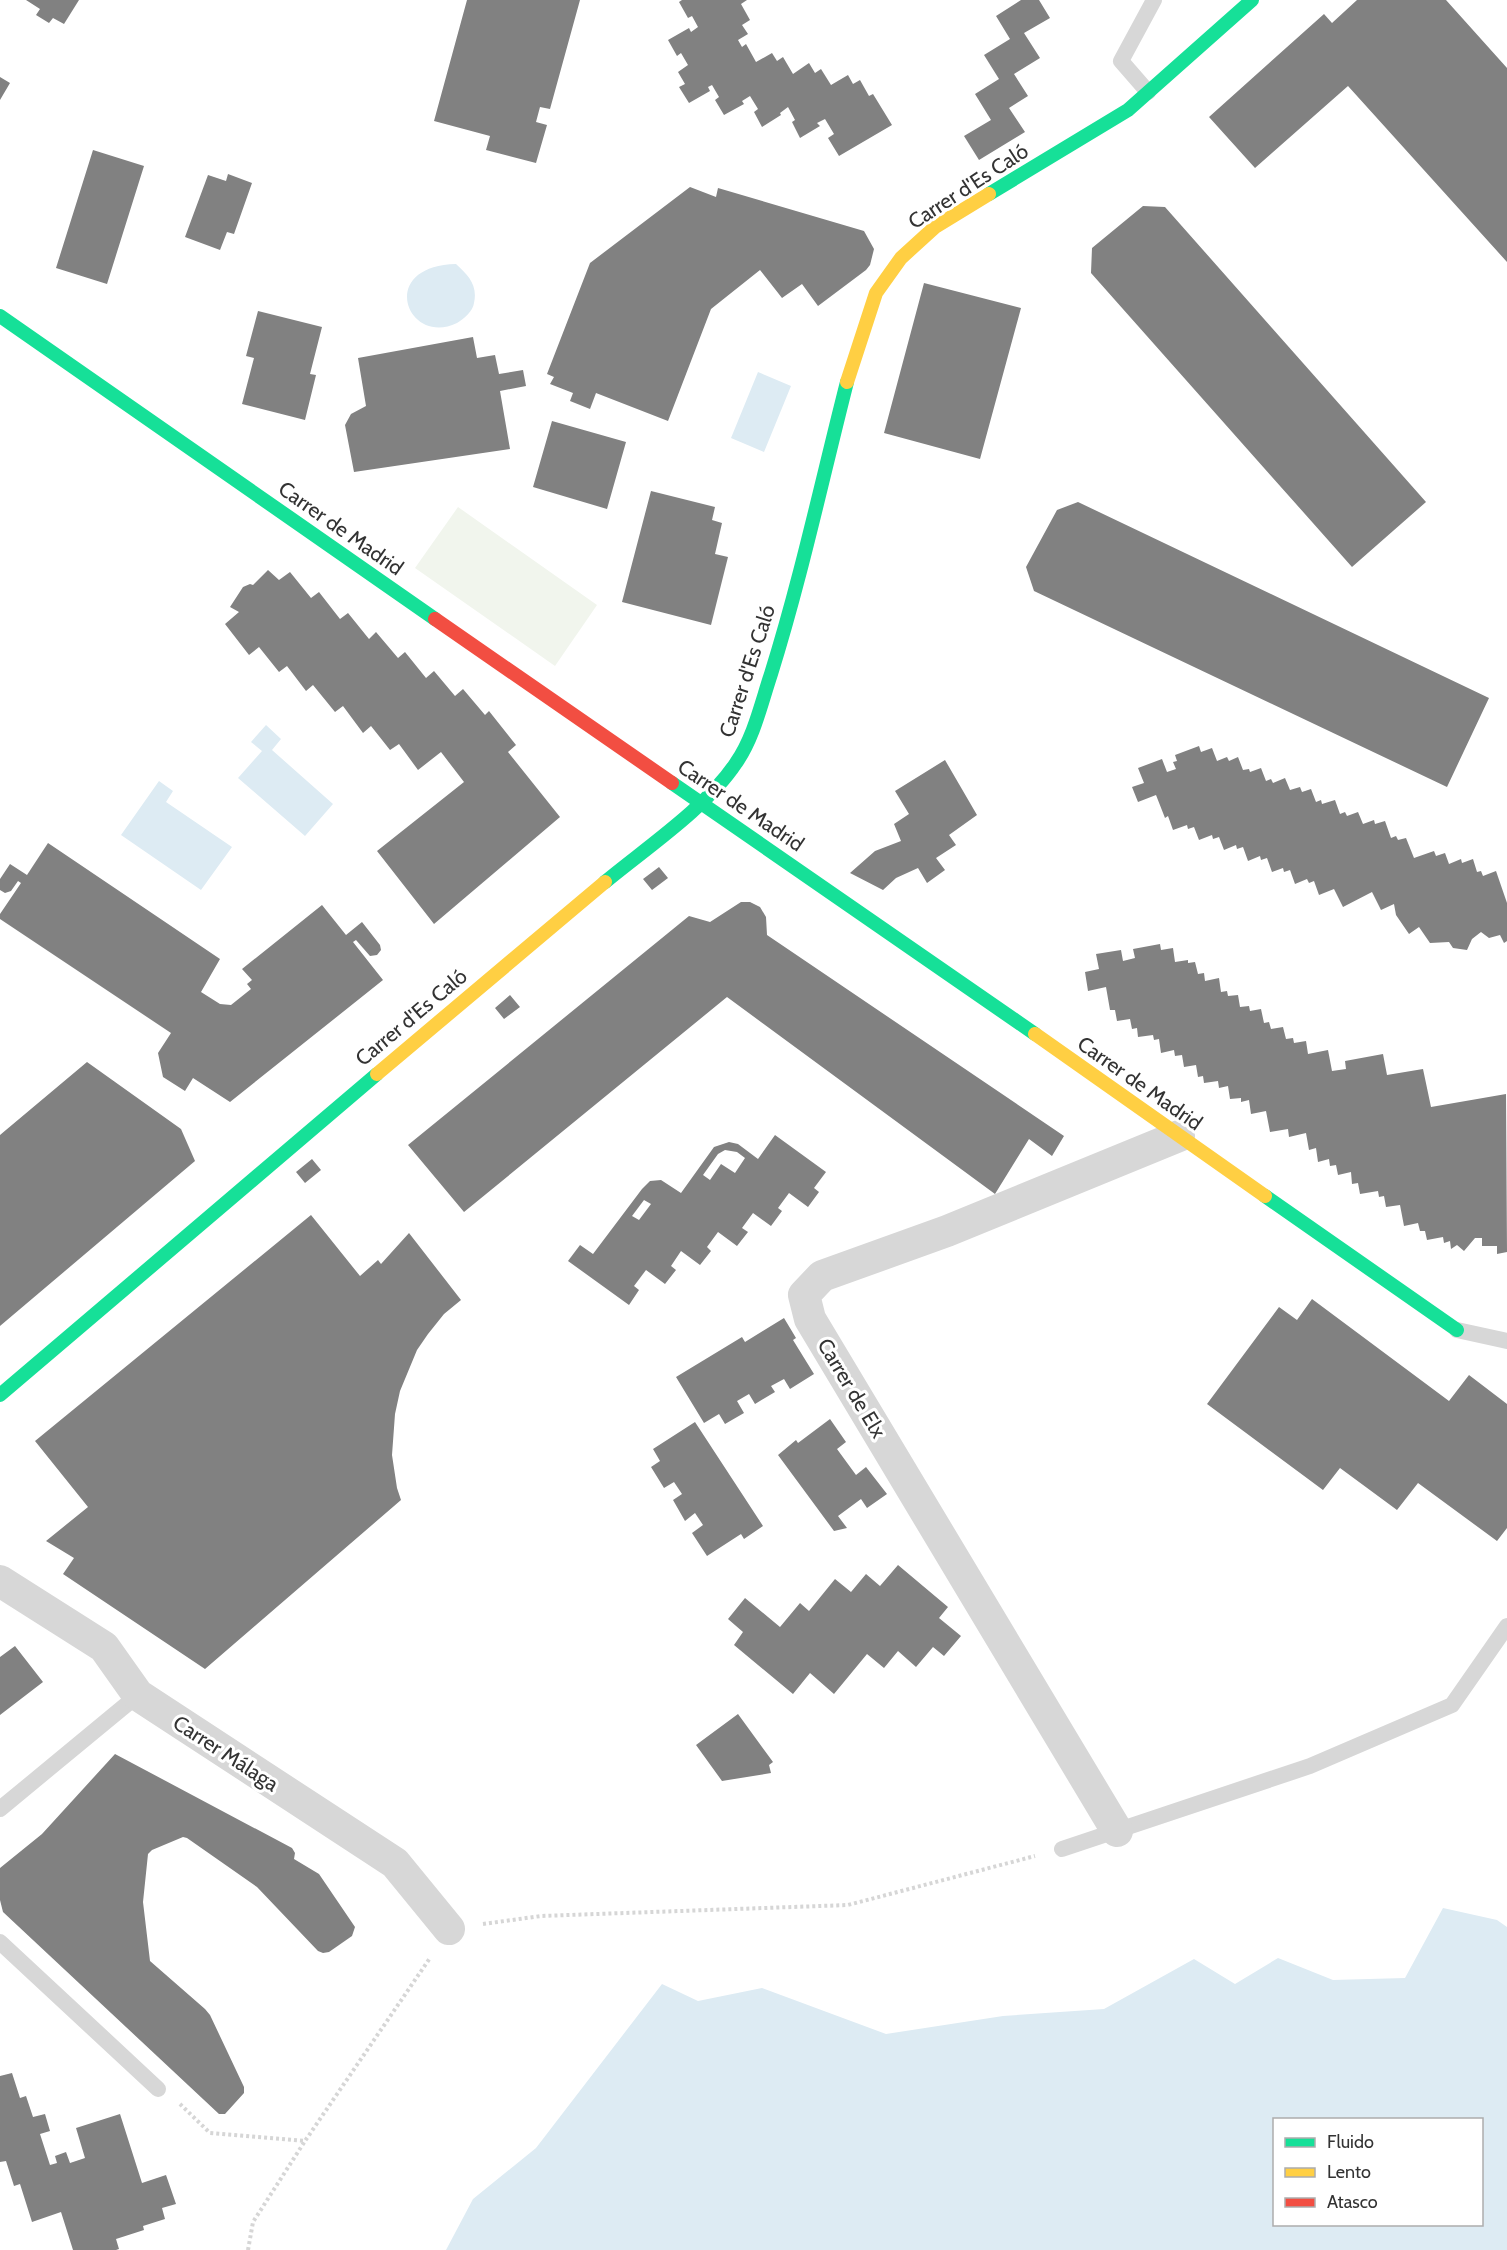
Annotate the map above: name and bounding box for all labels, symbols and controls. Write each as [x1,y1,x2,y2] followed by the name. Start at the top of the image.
[903,138,1033,234] street label: Carrer d'Es Caló
[274,476,408,580] street label: Carrer de Madrid
[714,602,780,740] street label: Carrer d'Es Caló
[673,754,809,856] street label: Carrer de Madrid
[350,963,472,1071] street label: Carrer d'Es Caló
[1073,1031,1207,1135] street label: Carrer de Madrid
[812,1334,892,1442] street label: Carrer de Elx
[169,1710,283,1796] street label: Carrer Málaga
[1273,2118,1483,2226] legend
[1327,2131,1374,2153] text: Fluido
[1327,2161,1371,2183] text: Lento
[1327,2191,1378,2213] text: Atasco

